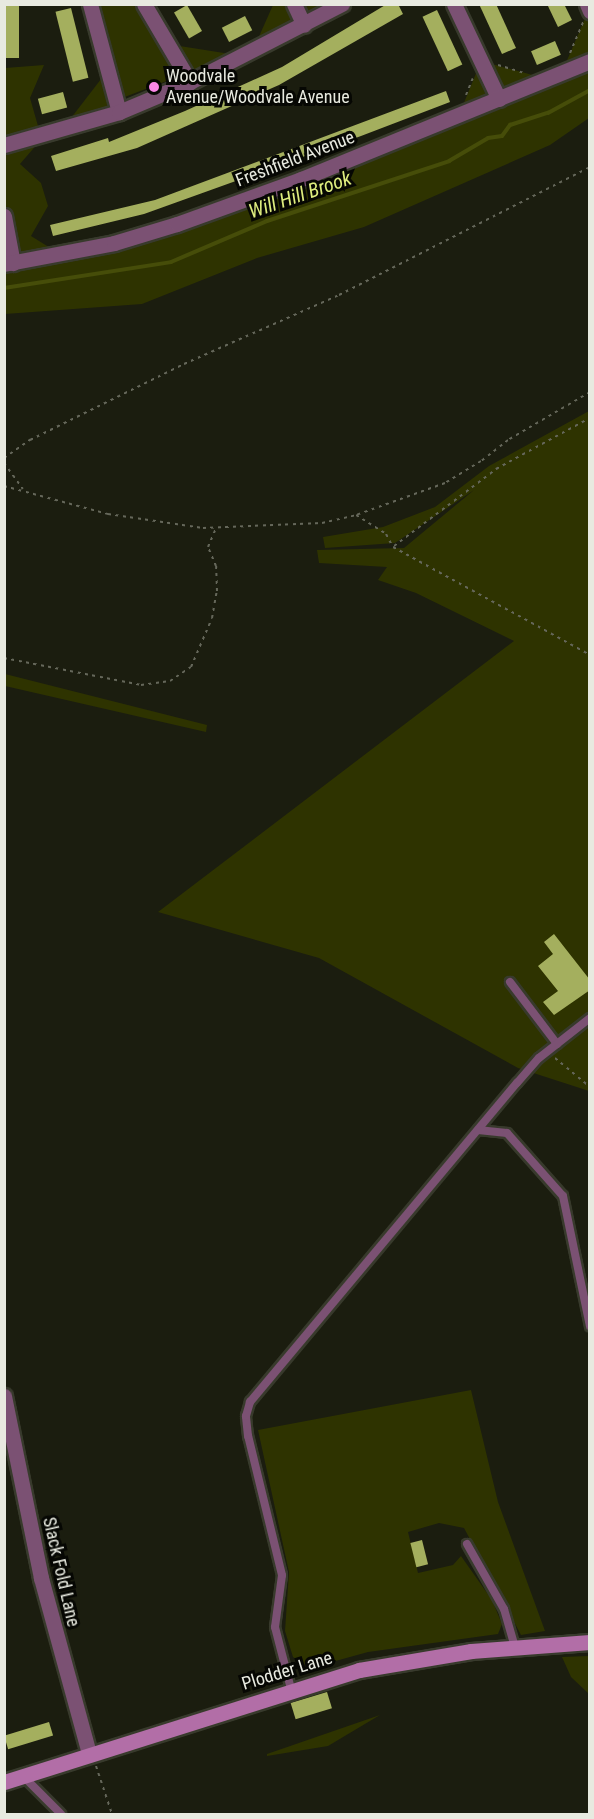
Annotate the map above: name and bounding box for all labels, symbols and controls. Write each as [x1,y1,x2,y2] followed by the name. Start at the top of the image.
[166,66,350,109] place label: Woodvale Avenue/Woodvale Avenue
[147,80,161,94] marker: Woodvale Avenue/Woodvale Avenue
[233,126,357,192] street label: Freshfield Avenue
[245,166,355,224] water label: Will Hill Brook
[38,1515,84,1629] street label: Slack Fold Lane
[239,1647,335,1695] street label: Plodder Lane

